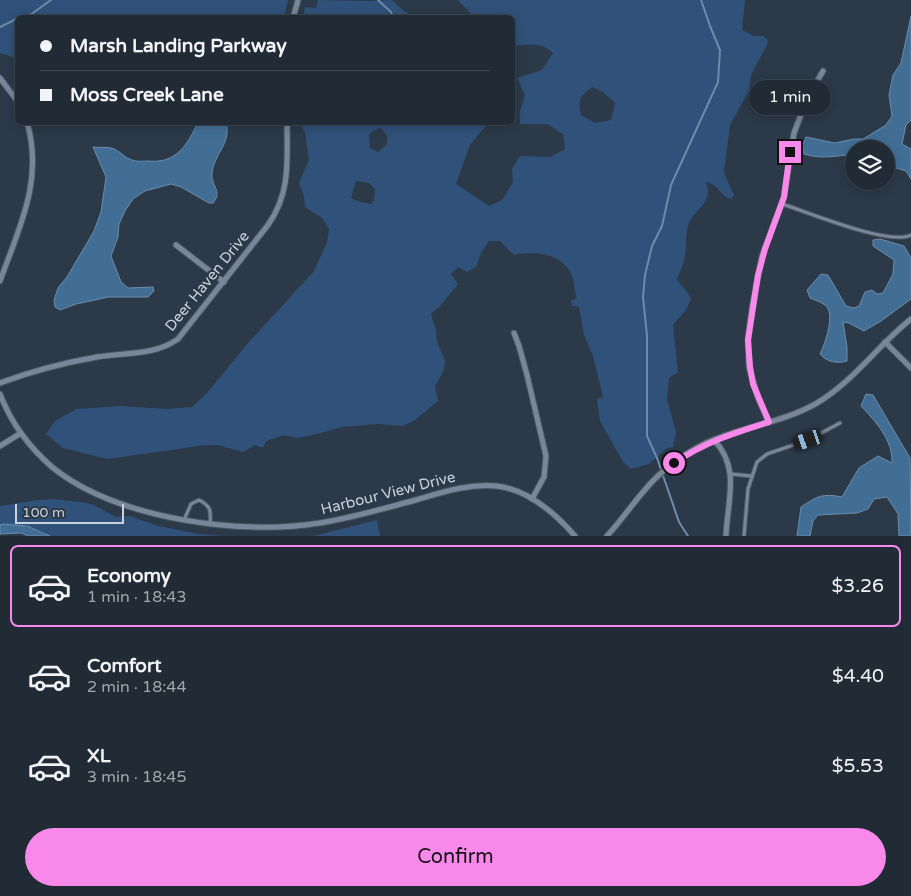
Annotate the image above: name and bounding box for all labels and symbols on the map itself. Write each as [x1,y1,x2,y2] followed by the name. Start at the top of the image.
[749,80,831,114] callout: 1 min
[779,141,801,163] route end
[161,227,253,335] street label: Deer Haven Drive
[791,428,824,452] car
[663,452,685,474] route start
[319,468,457,518] street label: Harbour View Drive
[15,501,124,524] scale bar

